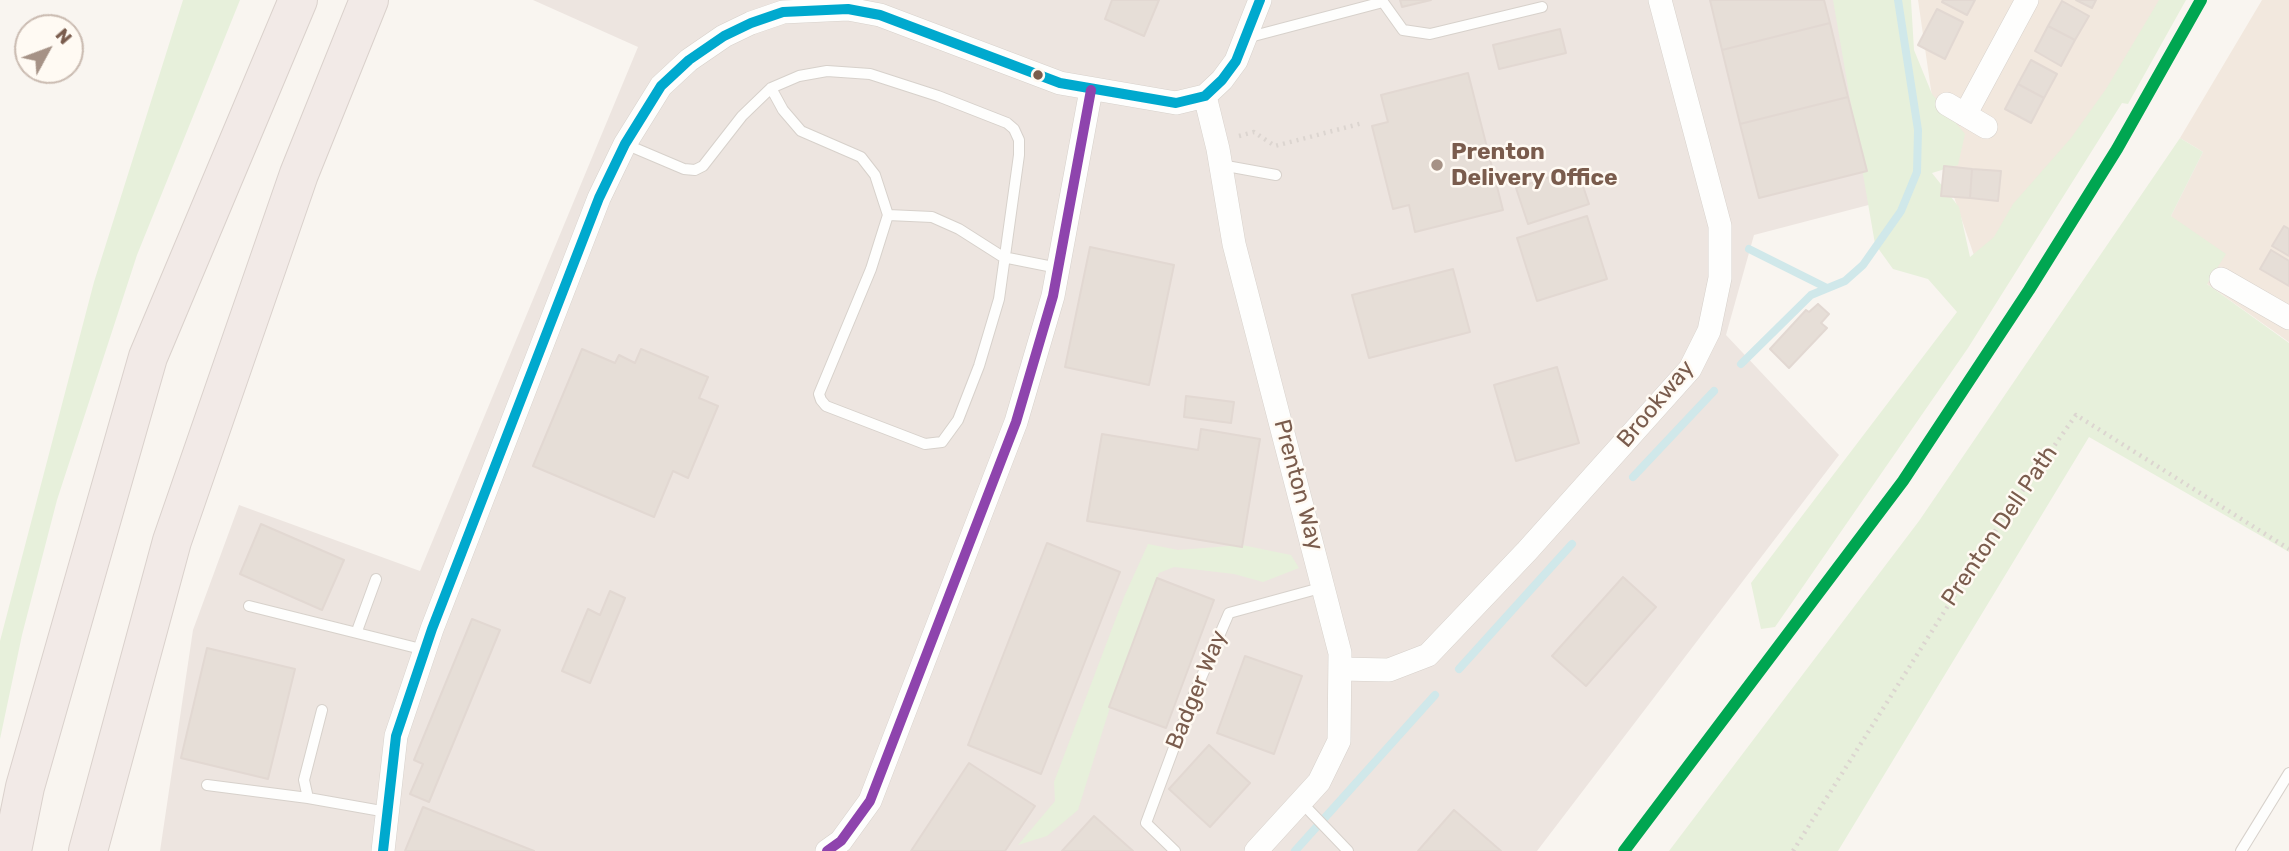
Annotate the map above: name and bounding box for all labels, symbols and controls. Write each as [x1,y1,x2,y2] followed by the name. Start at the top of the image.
[14,14,84,84] north arrow
[51,23,77,49] text: N
[1031,68,1045,82] unlabelled marker
[1451,138,1618,192] place label: Prenton Delivery Office
[1429,157,1445,173] marker: Prenton Delivery Office
[1612,355,1700,453] street label: Brookway
[1267,416,1329,554] street label: Prenton Way
[1936,441,2064,611] street label: Prenton Dell Path
[1161,627,1233,753] street label: Badger Way

